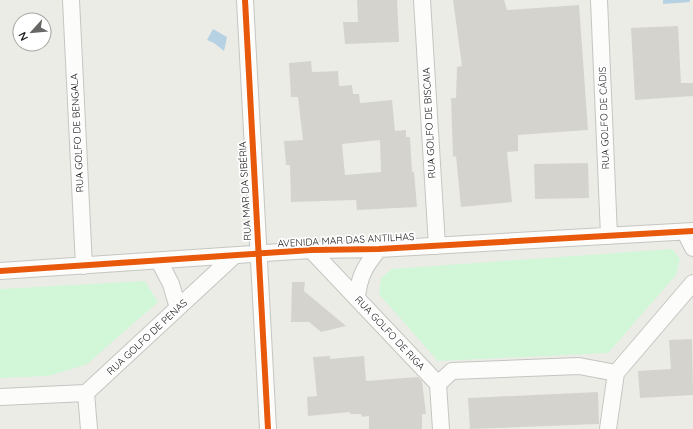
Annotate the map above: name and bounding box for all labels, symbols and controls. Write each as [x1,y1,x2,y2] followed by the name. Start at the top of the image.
[12,12,52,52] north arrow
[15,30,31,43] text: N
[596,66,612,170] street label: RUA GOLFO DE CÁDIS
[420,67,438,179] street label: RUA GOLFO DE BISCAIA
[67,73,87,193] street label: RUA GOLFO DE BENGALA
[236,141,254,241] street label: RUA MAR DA SIBÉRIA
[277,230,415,250] street label: AVENIDA MAR DAS ANTILHAS
[352,293,428,373] street label: RUA GOLFO DE RIGA
[104,296,190,378] street label: RUA GOLFO DE PENAS

